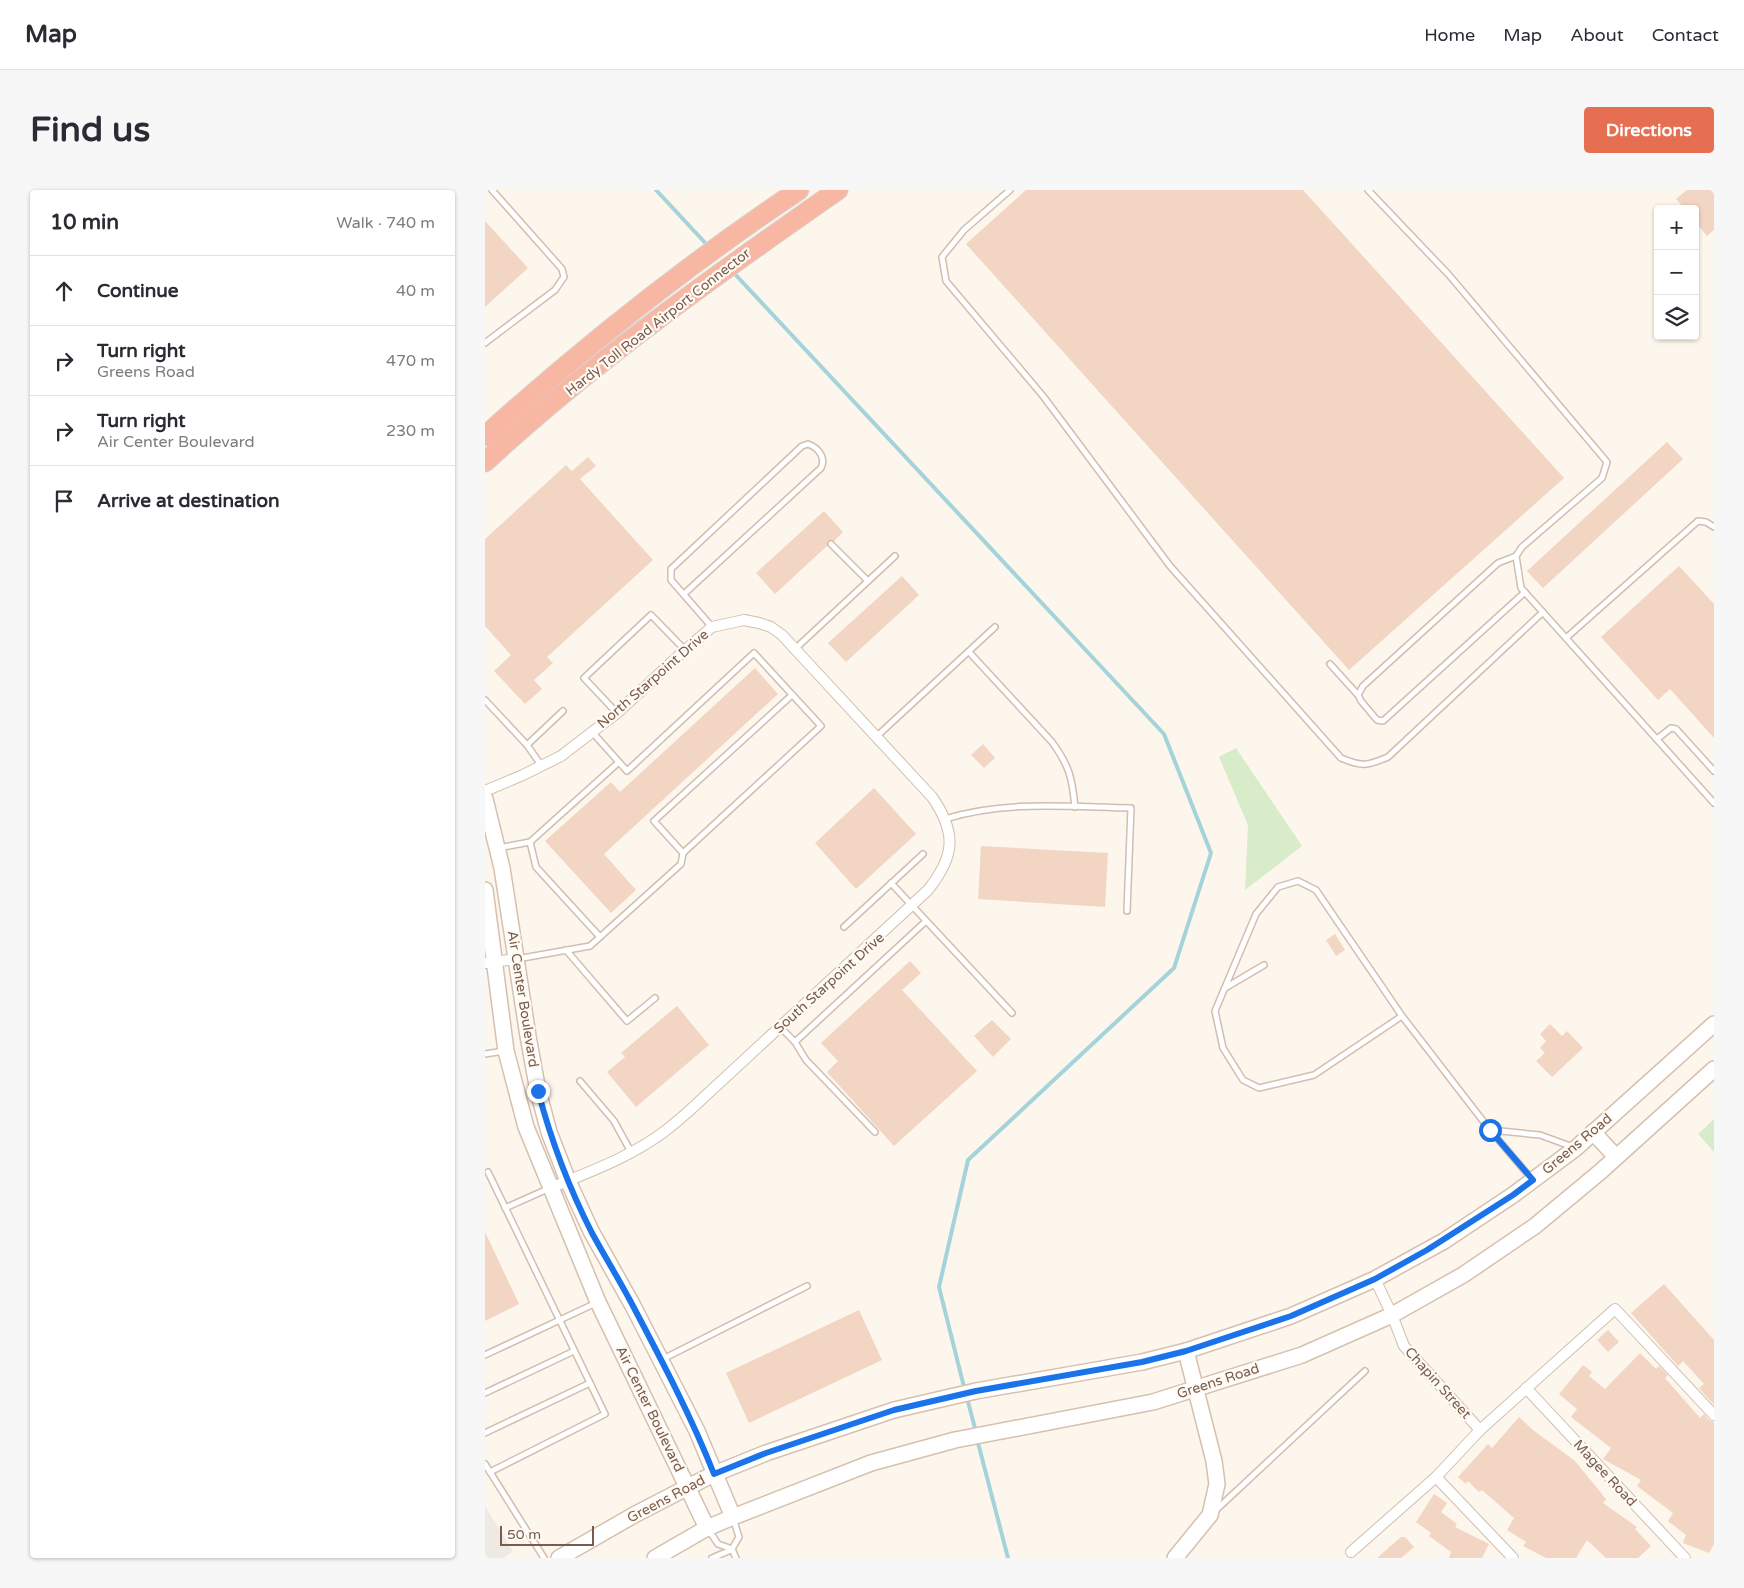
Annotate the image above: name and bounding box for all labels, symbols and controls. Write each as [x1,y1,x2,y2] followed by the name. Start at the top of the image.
[25,20,77,49] text: Map
[1424,24,1475,46] text: Home
[1503,24,1542,46] text: Map
[1570,24,1624,46] text: About
[1652,24,1719,46] text: Contact
[1584,107,1714,153] button: Directions
[30,109,150,151] text: Find us
[1654,205,1699,340] map controls
[1654,205,1699,250] button: +
[50,210,119,235] text: 10 min
[336,213,435,233] text: Walk · 740 m
[562,244,754,399] street label: Hardy Toll Road Airport Connector
[1654,250,1699,295] button: −
[50,277,78,305] icon: ahead
[97,280,179,302] text: Continue
[396,281,435,301] text: 40 m
[1654,295,1699,340] button: layers
[97,340,185,362] text: Turn right
[50,347,78,375] icon: right
[386,351,435,371] text: 470 m
[97,362,195,382] text: Greens Road
[97,410,185,432] text: Turn right
[50,417,78,445] icon: right
[386,421,435,441] text: 230 m
[97,432,255,452] text: Air Center Boulevard
[50,487,78,515] icon: arrive
[97,490,280,512] text: Arrive at destination
[594,626,712,732] street label: North Starpoint Drive
[770,929,888,1037] street label: South Starpoint Drive
[504,930,542,1068] street label: Air Center Boulevard
[527,1080,550,1103] route end
[1539,1110,1615,1178] street label: Greens Road
[1479,1119,1502,1142] route start
[612,1343,688,1475] street label: Air Center Boulevard
[1401,1344,1475,1423] street label: Chapin Street
[1175,1360,1261,1402] street label: Greens Road
[1570,1436,1640,1510] street label: Magee Road
[624,1471,708,1527] street label: Greens Road
[500,1523,594,1546] scale bar
[507,1526,541,1543] text: 50 m

